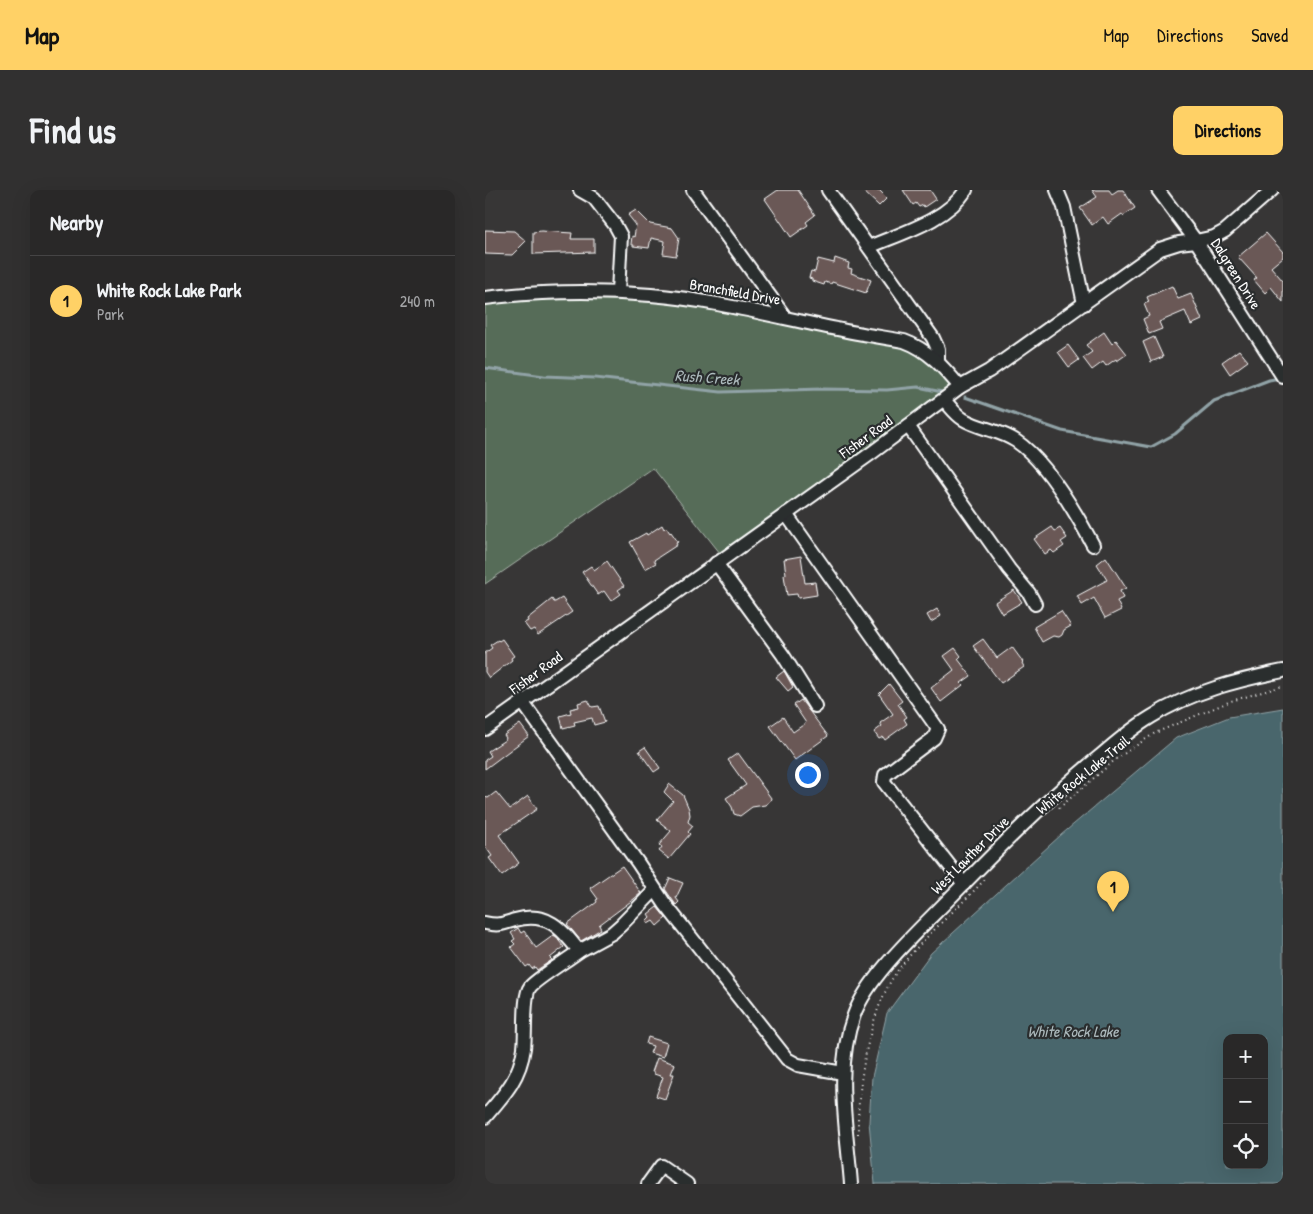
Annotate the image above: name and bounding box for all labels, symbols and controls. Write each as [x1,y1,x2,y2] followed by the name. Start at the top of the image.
[25,19,59,51] text: Map
[1104,23,1129,48] text: Map
[1157,23,1223,48] text: Directions
[1251,23,1288,48] text: Saved
[1173,106,1283,155] button: Directions
[30,107,116,154] text: Find us
[50,208,103,237] text: Nearby
[1206,234,1266,313] street label: Dalgreen Drive
[688,273,782,310] street label: Branchfield Drive
[97,277,241,303] text: White Rock Lake Park
[63,290,69,312] text: 1
[400,290,435,312] text: 240 m
[97,303,124,325] text: Park
[674,364,741,390] water label: Rush Creek
[834,410,897,464] street label: Fisher Road
[504,646,567,700] street label: Fisher Road
[1031,730,1134,819] street label: White Rock Lake Trail
[795,762,821,788] your location
[926,811,1013,898] street label: West Lawther Drive
[1097,871,1129,912] pin: 1
[1027,1020,1119,1042] water label: White Rock Lake
[1223,1034,1268,1169] map controls
[1223,1034,1268,1079] button: +
[1223,1079,1268,1124] button: −
[1223,1124,1268,1169] button: locate

